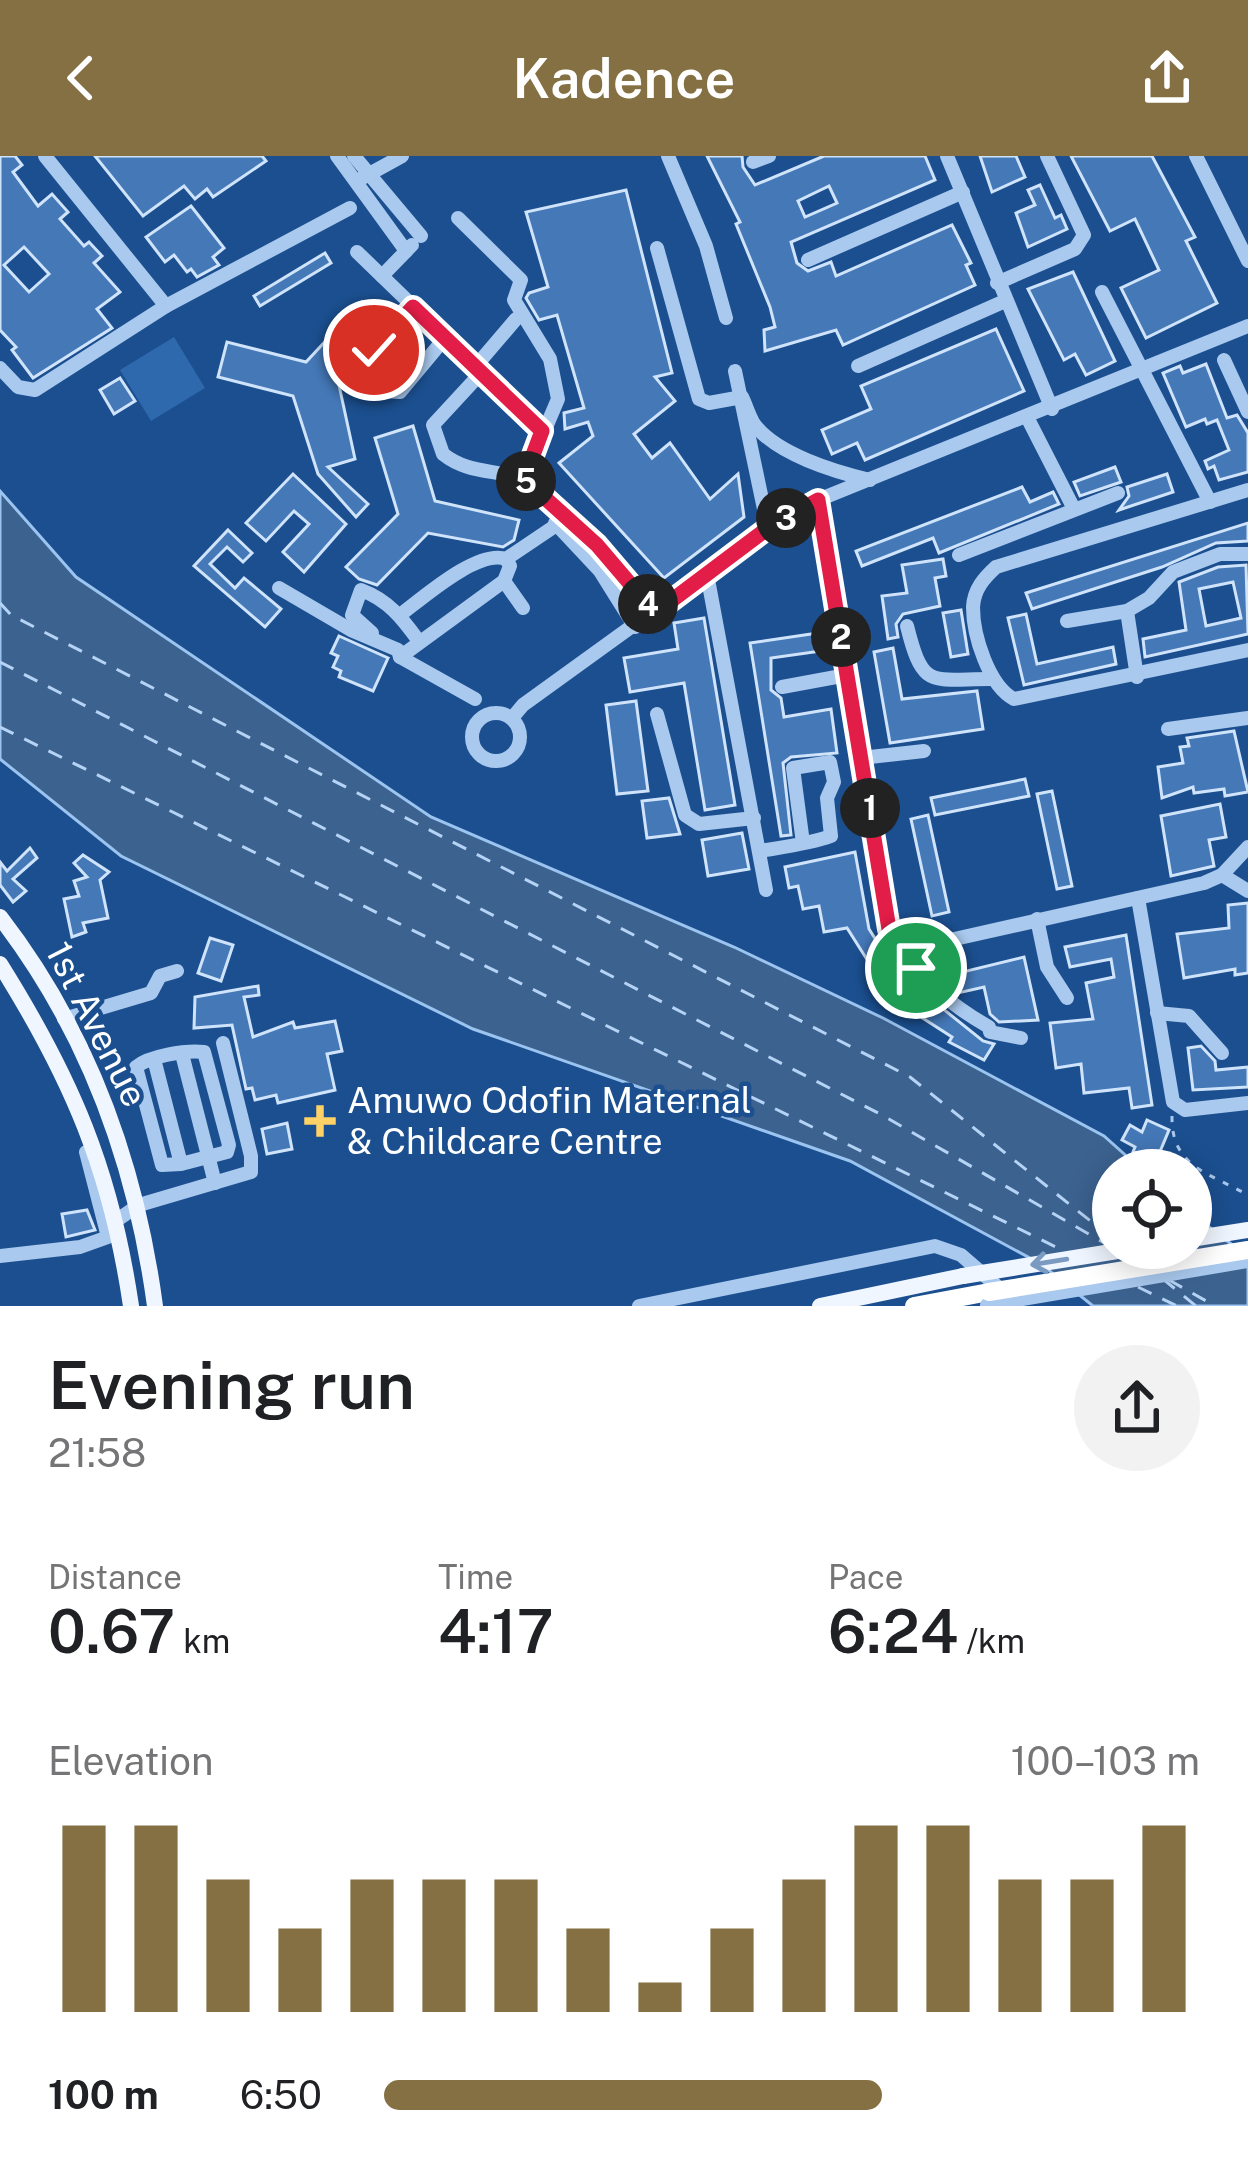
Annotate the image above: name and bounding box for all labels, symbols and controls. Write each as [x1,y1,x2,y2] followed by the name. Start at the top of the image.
[48,45,114,111] icon: back
[1134,45,1200,111] icon: share
[513,47,735,110] text: Kadence
[323,299,425,401] pin
[341,317,407,383] icon: check
[496,451,556,511] pin: 5
[515,462,537,500] text: 5
[756,488,816,548] pin: 3
[775,499,797,537] text: 3
[618,574,678,634] pin: 4
[637,585,659,623] text: 4
[811,607,871,667] pin: 2
[831,618,851,656] text: 2
[840,778,900,838] pin: 1
[863,789,877,827] text: 1
[865,917,967,1019] pin
[38,935,156,1113] street label: 1st Avenue
[883,935,949,1001] icon: arrive
[347,1079,752,1162] place label: Amuwo Odofin Maternal & Childcare Centre
[304,1105,336,1137] marker: Amuwo Odofin Maternal & Childcare Centre
[1092,1149,1212,1269] map controls
[1092,1149,1212,1269] button: locate
[1031,1251,1070,1274] one-way arrow
[1074,1345,1200,1471] button: share
[48,1346,415,1424] text: Evening run
[48,1430,146,1476] text: 21:58
[48,1558,182,1596] text: Distance
[438,1558,513,1596] text: Time
[828,1558,903,1596] text: Pace
[48,1596,175,1667] text: 0.67
[438,1596,554,1667] text: 4:17
[828,1596,958,1667] text: 6:24
[175,1622,230,1660] text: km
[958,1622,1025,1660] text: /km
[48,1738,214,1784] text: Elevation
[1011,1738,1200,1784] text: 100–103 m
[48,2072,159,2118] text: 100 m
[240,2072,322,2118] text: 6:50

